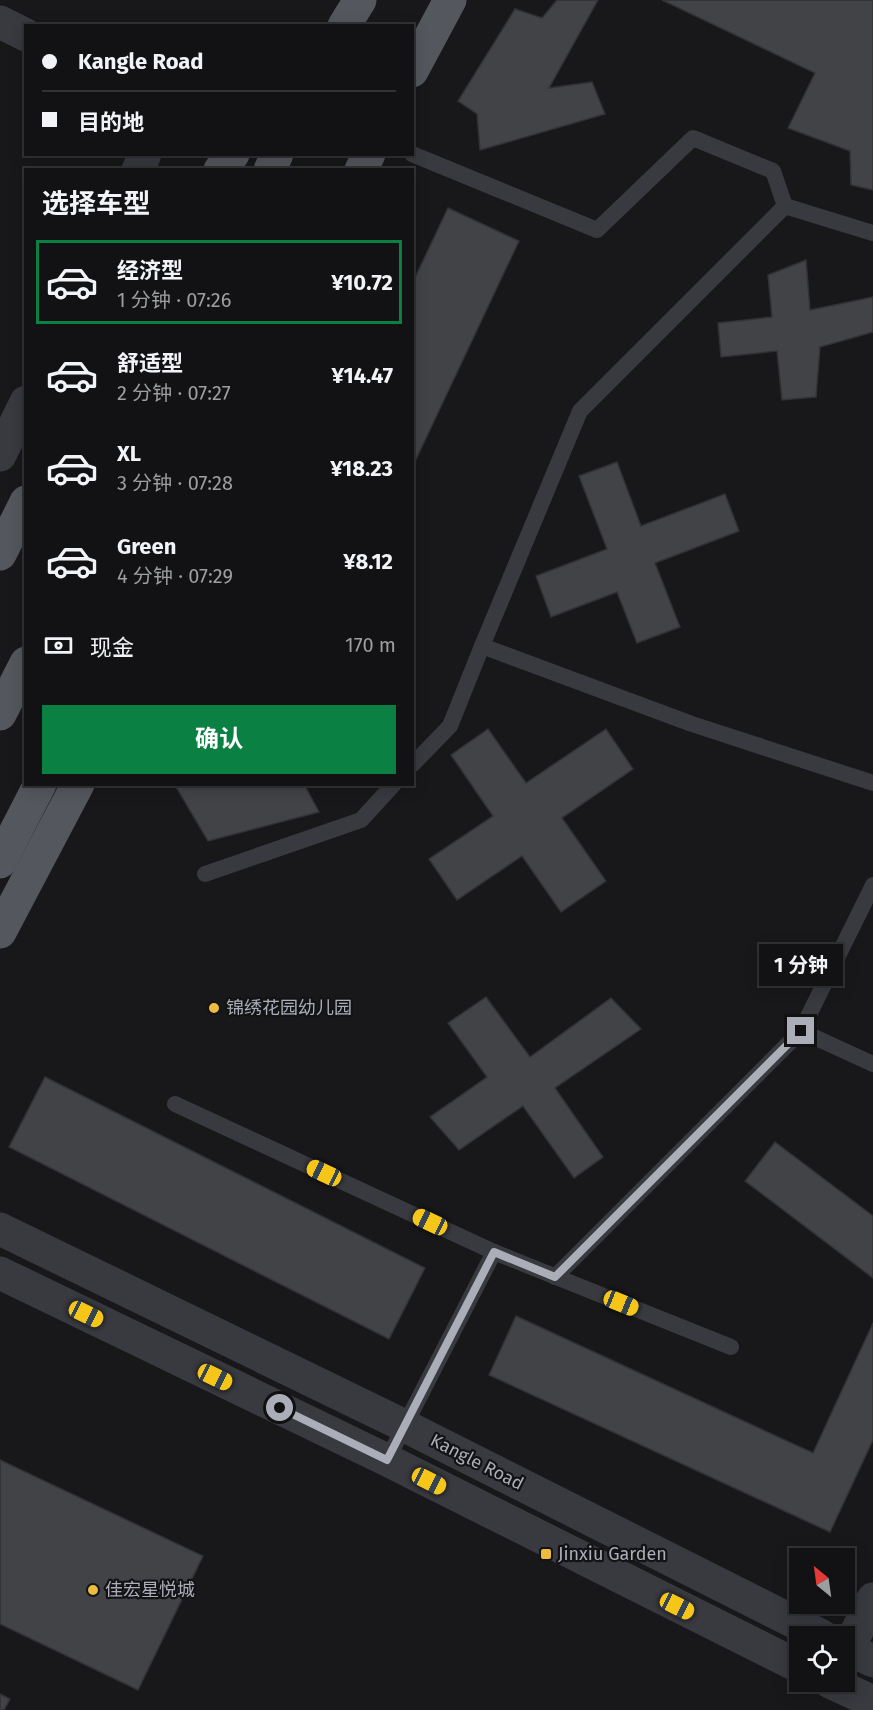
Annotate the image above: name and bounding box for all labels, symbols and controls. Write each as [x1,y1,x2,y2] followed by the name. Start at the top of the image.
[78,48,204,75] text: Kangle Road
[78,109,144,136] text: 目的地
[42,188,150,220] text: 选择车型
[45,255,99,309] icon: car
[117,257,183,284] text: 经济型
[331,269,393,296] text: ¥10.72
[117,288,231,312] text: 1 分钟 · 07:26
[45,348,99,402] icon: car
[117,350,183,377] text: 舒适型
[332,362,393,389] text: ¥14.47
[117,381,231,405] text: 2 分钟 · 07:27
[117,440,141,467] text: XL
[45,441,99,495] icon: car
[330,455,393,482] text: ¥18.23
[117,471,233,495] text: 3 分钟 · 07:28
[117,533,176,560] text: Green
[45,534,99,588] icon: car
[343,548,393,575] text: ¥8.12
[117,564,233,588] text: 4 分钟 · 07:29
[42,629,75,662] icon: cash
[345,633,396,657] text: 170 m
[90,634,134,661] text: 现金
[42,705,396,774] button: 确认
[759,944,843,986] callout: 1 分钟
[774,953,828,977] text: 1 分钟
[226,997,352,1019] place label: 锦绣花园幼儿园
[207,1001,221,1015] marker: 锦绣花园幼儿园
[787,1017,814,1044] route end
[304,1157,344,1189] car
[410,1206,450,1238] car
[601,1288,641,1318] car
[66,1298,106,1330] car
[195,1361,235,1393] car
[266,1394,293,1421] route start
[427,1429,527,1495] street label: Kangle Road
[409,1465,449,1497] car
[558,1543,667,1565] place label: Jinxiu Garden
[539,1547,553,1561] marker: Jinxiu Garden
[789,1548,855,1614] north arrow
[789,1548,855,1692] map controls
[105,1579,195,1601] place label: 佳宏星悦城
[86,1583,100,1597] marker: 佳宏星悦城
[657,1590,697,1622] car
[789,1626,855,1692] button: locate

